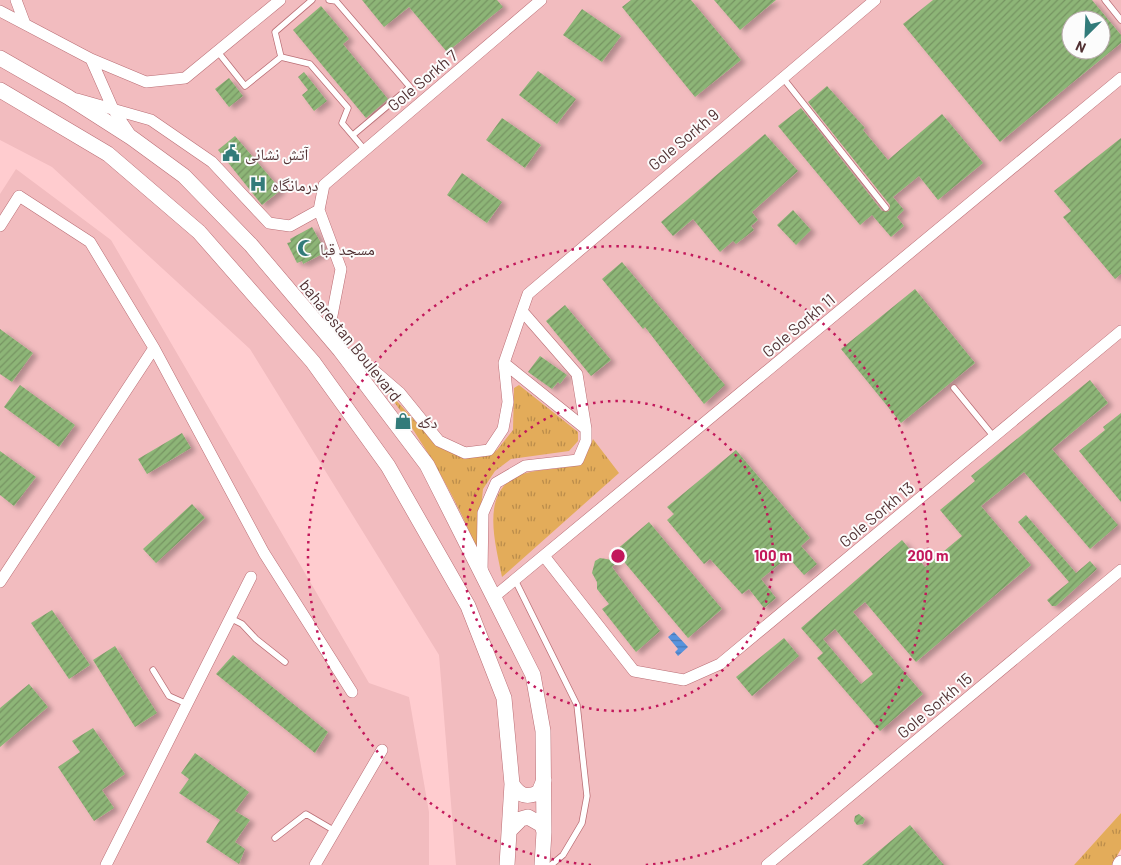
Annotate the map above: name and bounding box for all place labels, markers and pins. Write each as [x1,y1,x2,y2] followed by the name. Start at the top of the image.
[221,143,241,163] public building icon: آتش نشانی
[245,144,309,165] place label: آتش نشانی
[248,174,268,194] hospital icon: درمانگاه
[272,175,318,195] place label: درمانگاه
[296,238,316,258] mosque icon: مسجد قبا
[320,239,375,258] place label: مسجد قبا
[393,411,413,431] shop icon: دکه
[417,412,438,431] place label: دکه
[609,547,627,565] centre of rings

